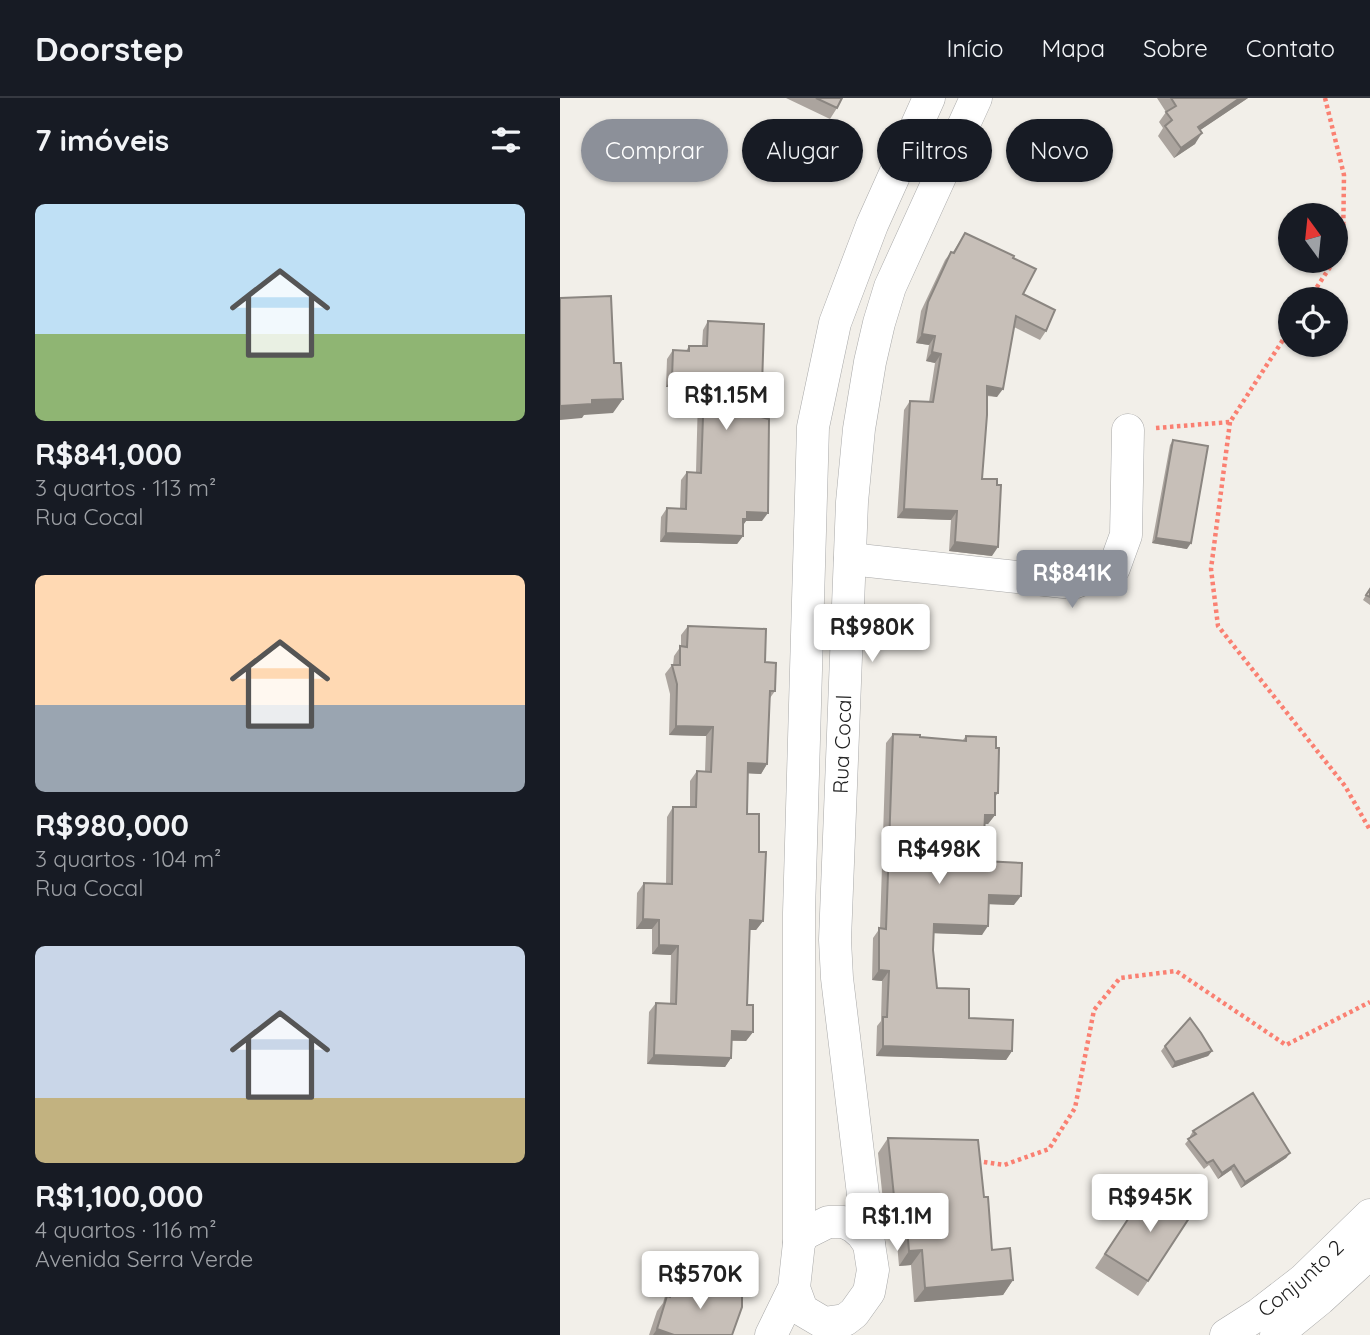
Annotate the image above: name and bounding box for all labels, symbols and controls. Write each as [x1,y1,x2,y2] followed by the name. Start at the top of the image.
[35,28,184,69] text: Doorstep
[946,33,1003,63] text: Início
[1041,33,1105,63] text: Mapa
[1143,33,1208,63] text: Sobre
[1246,33,1335,63] text: Contato
[581,119,728,182] chip: Comprar
[742,119,863,182] chip: Alugar
[877,119,992,182] chip: Filtros
[1006,119,1113,182] chip: Novo
[35,121,169,159] text: 7 imóveis
[487,121,525,159] icon: filters
[1278,203,1348,273] north arrow
[1278,203,1348,357] map controls
[217,250,343,376] icon: home
[1278,287,1348,357] button: locate
[661,372,791,432] pin: R$1.15M
[684,380,768,409] text: R$1.15M
[35,435,182,473] text: R$841,000
[35,473,216,502] text: 3 quartos · 113 m²
[35,502,144,531] text: Rua Cocal
[1015,550,1129,610] pin: R$841K
[1033,558,1111,587] text: R$841K
[815,604,929,664] pin: R$980K
[830,612,914,641] text: R$980K
[217,621,343,747] icon: home
[827,694,857,794] street label: Rua Cocal
[35,806,189,844] text: R$980,000
[882,826,996,886] pin: R$498K
[897,834,981,863] text: R$498K
[35,844,221,873] text: 3 quartos · 104 m²
[35,873,144,902] text: Rua Cocal
[217,992,343,1118] icon: home
[1093,1174,1207,1234] pin: R$945K
[35,1177,203,1215] text: R$1,100,000
[1108,1182,1192,1211] text: R$945K
[840,1194,954,1253] pin: R$1.1M
[862,1201,932,1230] text: R$1.1M
[35,1215,217,1244] text: 4 quartos · 116 m²
[1252,1234,1349,1322] street label: Conjunto 2
[35,1244,253,1273] text: Avenida Serra Verde
[643,1252,757,1311] pin: R$570K
[658,1259,742,1288] text: R$570K

